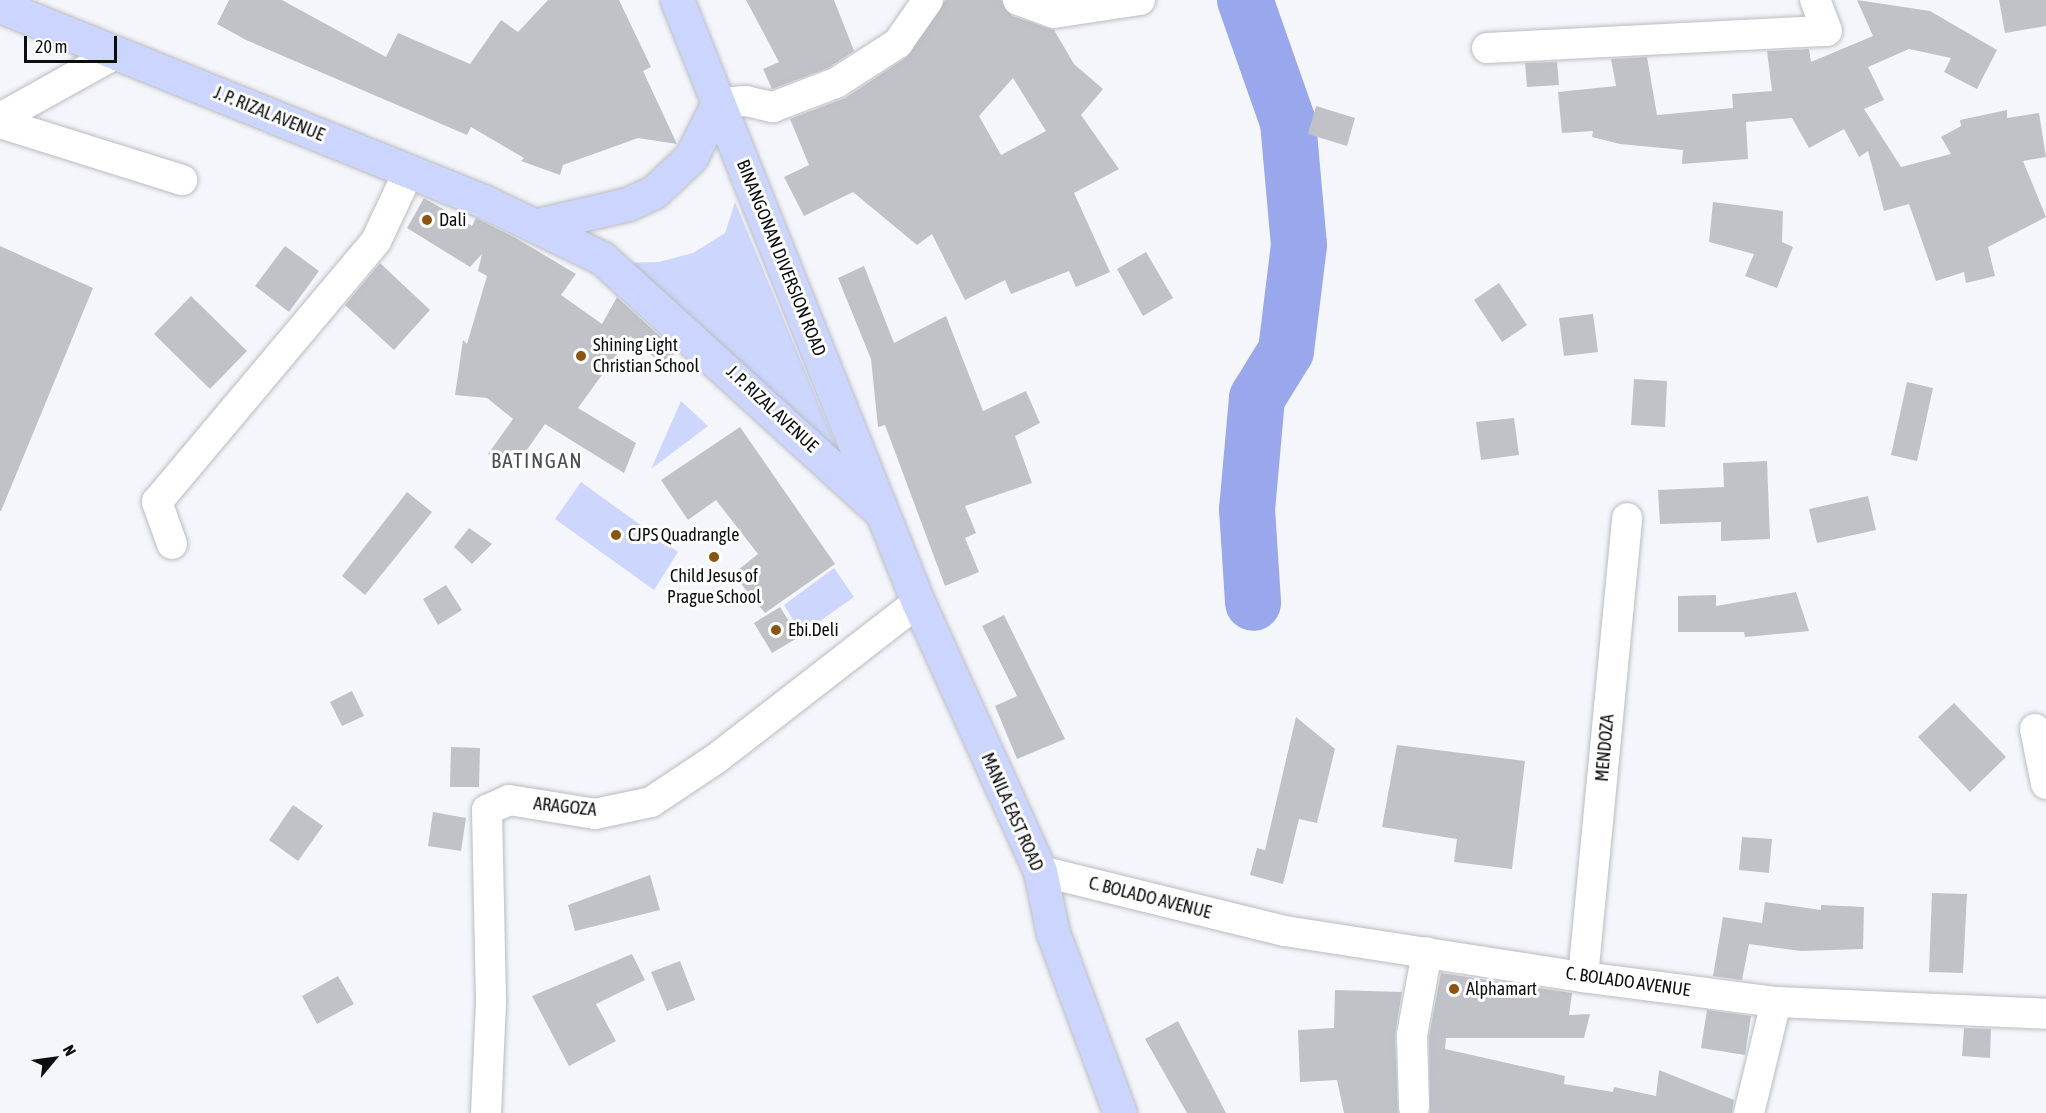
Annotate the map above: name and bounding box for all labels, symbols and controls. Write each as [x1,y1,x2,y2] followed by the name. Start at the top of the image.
[27,24,120,62] scale bar
[35,36,67,57] text: 20 m
[211,82,327,146] street label: J. P. RIZAL AVENUE
[732,157,830,359] street label: BINANGONAN DIVERSION ROAD
[439,209,466,231] place label: Dali
[420,213,434,227] marker: Dali
[593,335,699,378] place label: Shining Light Christian School
[574,349,588,363] marker: Shining Light Christian School
[722,361,822,457] street label: J. P. RIZAL AVENUE
[491,447,583,473] district label: BATINGAN
[628,524,739,546] place label: CJPS Quadrangle
[609,528,623,542] marker: CJPS Quadrangle
[707,550,721,564] marker: Child Jesus of Prague School
[667,566,761,608] place label: Child Jesus of Prague School
[788,619,839,641] place label: Ebi.Deli
[769,623,783,637] marker: Ebi.Deli
[1591,713,1619,783] street label: MENDOZA
[976,750,1048,874] street label: MANILA EAST ROAD
[532,793,598,821] street label: ARAGOZA
[1086,872,1214,924] street label: C. BOLADO AVENUE
[1564,963,1692,1001] street label: C. BOLADO AVENUE
[1466,978,1537,1000] place label: Alphamart
[1447,982,1461,996] marker: Alphamart
[24,1029,84,1089] north arrow
[60,1042,80,1059] text: N

